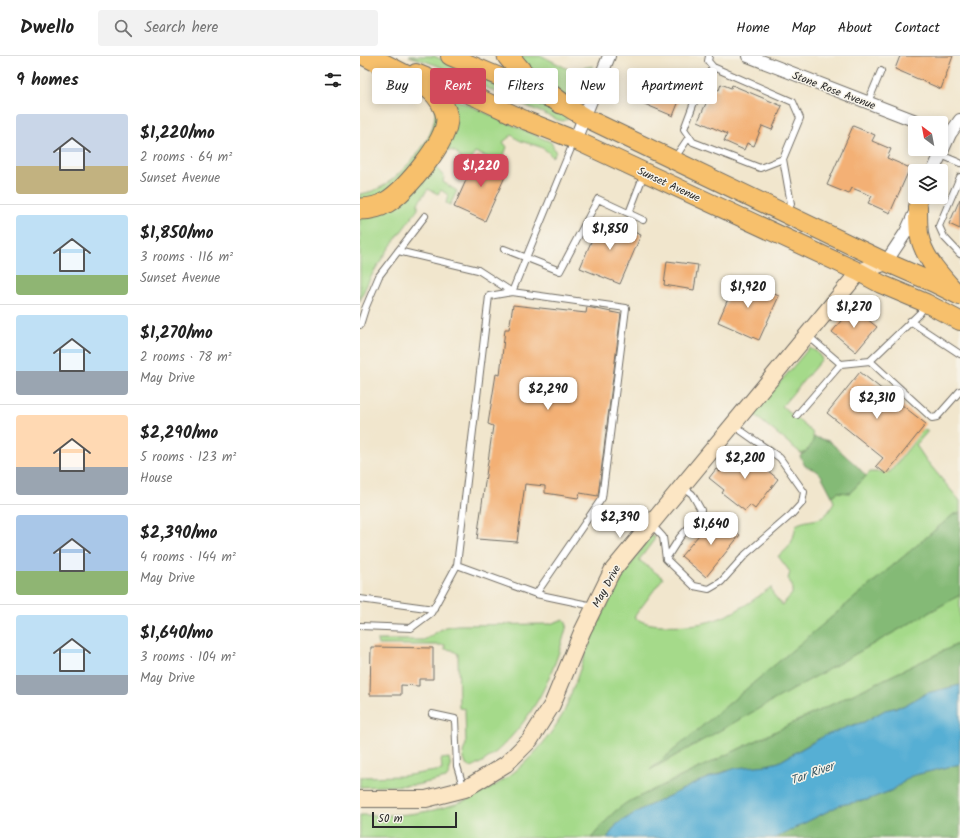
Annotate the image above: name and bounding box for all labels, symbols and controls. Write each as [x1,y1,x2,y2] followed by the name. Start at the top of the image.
[98,10,378,46] search box
[20,13,74,43] text: Dwello
[144,16,218,40] text: Search here
[112,17,134,39] icon: search
[736,17,770,39] text: Home
[792,17,816,39] text: Map
[838,17,872,39] text: About
[894,17,940,39] text: Contact
[16,67,79,94] text: 9 homes
[789,67,878,115] street label: Stone Rose Avenue
[372,68,422,104] chip: Buy
[430,68,486,104] chip: Rent
[494,68,558,104] chip: Filters
[566,68,619,104] chip: New
[627,68,717,104] chip: Apartment
[322,69,344,91] icon: filters
[908,116,948,156] north arrow
[908,116,948,204] map controls
[140,120,215,147] text: $1,220/mo
[48,130,96,178] icon: home
[140,147,232,168] text: 2 rooms · 64 m²
[448,154,514,188] pin: $1,220
[463,156,499,177] text: $1,220
[634,162,703,207] street label: Sunset Avenue
[908,164,948,204] button: layers
[140,168,220,189] text: Sunset Avenue
[577,217,643,251] pin: $1,850
[592,219,628,240] text: $1,850
[140,220,213,247] text: $1,850/mo
[48,231,96,279] icon: home
[140,247,233,268] text: 3 rooms · 116 m²
[140,268,220,289] text: Sunset Avenue
[715,275,781,309] pin: $1,920
[730,277,766,298] text: $1,920
[821,295,887,329] pin: $1,270
[836,297,872,318] text: $1,270
[140,320,213,347] text: $1,270/mo
[48,331,96,379] icon: home
[140,347,232,368] text: 2 rooms · 78 m²
[140,368,195,389] text: May Drive
[515,377,581,411] pin: $2,290
[528,379,568,400] text: $2,290
[844,386,910,420] pin: $2,310
[859,388,895,409] text: $2,310
[140,420,218,447] text: $2,290/mo
[48,431,96,479] icon: home
[712,446,778,480] pin: $2,200
[140,447,236,468] text: 5 rooms · 123 m²
[725,448,765,469] text: $2,200
[140,468,172,489] text: House
[587,505,653,539] pin: $2,390
[600,507,640,528] text: $2,390
[678,512,744,546] pin: $1,640
[693,514,729,535] text: $1,640
[140,520,218,547] text: $2,390/mo
[48,531,96,579] icon: home
[140,547,236,568] text: 4 rooms · 144 m²
[588,562,626,611] street label: May Drive
[140,568,195,589] text: May Drive
[140,620,213,647] text: $1,640/mo
[48,631,96,679] icon: home
[140,647,235,668] text: 3 rooms · 104 m²
[140,668,195,689] text: May Drive
[788,756,839,790] water label: Tar River
[372,810,457,829] scale bar
[378,810,403,828] text: 50 m

